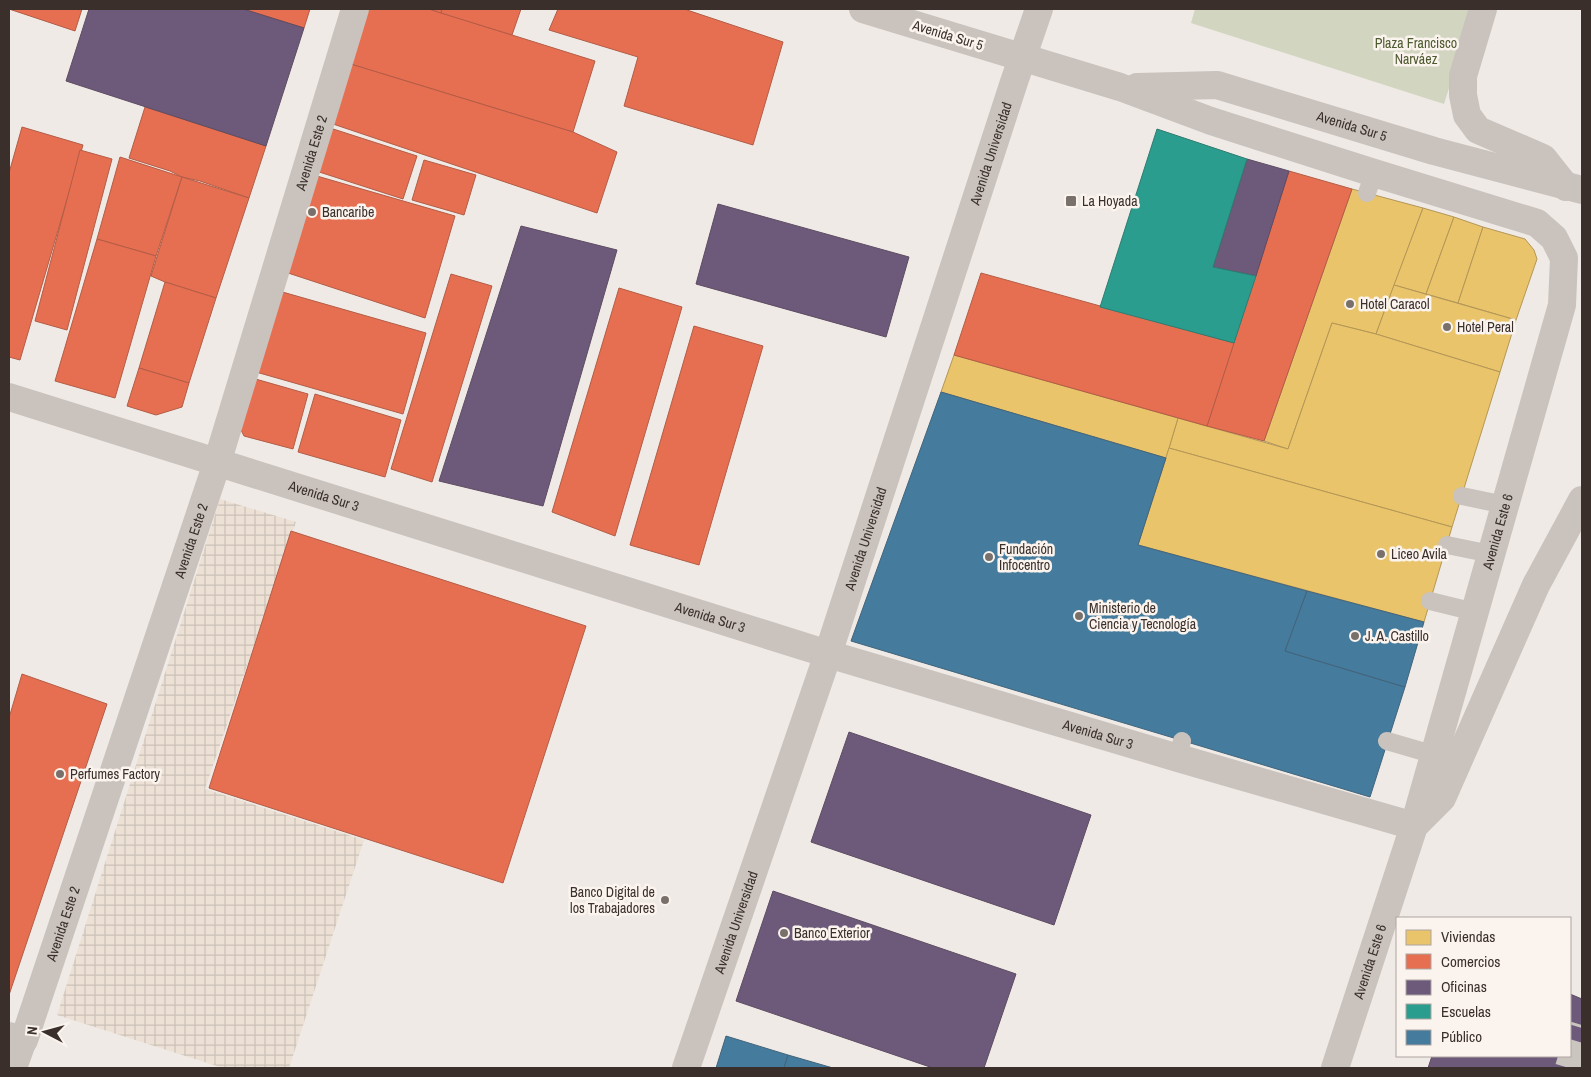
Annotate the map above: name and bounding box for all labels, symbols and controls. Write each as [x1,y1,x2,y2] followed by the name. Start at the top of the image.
[910,15,985,54] street label: Avenida Sur 5
[1375,34,1457,68] park label: Plaza Francisco Narváez
[965,100,1016,208] street label: Avenida Universidad
[1314,107,1389,145] street label: Avenida Sur 5
[291,113,331,194] street label: Avenida Este 2
[1082,192,1138,210] place label: La Hoyada
[1064,194,1078,208] marker: La Hoyada
[322,203,374,221] place label: Bancaribe
[306,206,318,218] marker: Bancaribe
[1360,295,1430,313] place label: Hotel Caracol
[1344,298,1356,310] marker: Hotel Caracol
[1457,318,1514,336] place label: Hotel Peral
[1441,321,1453,333] marker: Hotel Peral
[286,476,361,515] street label: Avenida Sur 3
[840,485,891,593] street label: Avenida Universidad
[1478,492,1517,573] street label: Avenida Este 6
[170,501,212,581] street label: Avenida Este 2
[999,540,1053,574] place label: Fundación Infocentro
[1391,545,1448,563] place label: Liceo Avila
[1375,548,1387,560] marker: Liceo Avila
[983,551,995,563] marker: Fundación Infocentro
[672,597,748,637] street label: Avenida Sur 3
[1089,599,1197,633] place label: Ministerio de Ciencia y Tecnología
[1073,610,1085,622] marker: Ministerio de Ciencia y Tecnología
[1365,627,1429,645] place label: J. A. Castillo
[1349,630,1361,642] marker: J. A. Castillo
[1060,715,1135,753] street label: Avenida Sur 3
[70,765,160,783] place label: Perfumes Factory
[54,768,66,780] marker: Perfumes Factory
[710,869,762,977] street label: Avenida Universidad
[570,883,655,917] place label: Banco Digital de los Trabajadores
[42,884,84,965] street label: Avenida Este 2
[659,894,671,906] marker: Banco Digital de los Trabajadores
[1396,917,1571,1057] legend
[1349,922,1390,1002] street label: Avenida Este 6
[794,924,870,942] place label: Banco Exterior
[1441,926,1496,947] text: Viviendas
[778,927,790,939] marker: Banco Exterior
[1441,951,1500,972] text: Comercios
[1441,976,1487,997] text: Oficinas
[1441,1001,1491,1022] text: Escuelas
[20,1007,70,1057] north arrow
[23,1026,41,1036] text: N
[1441,1026,1482,1047] text: Público

